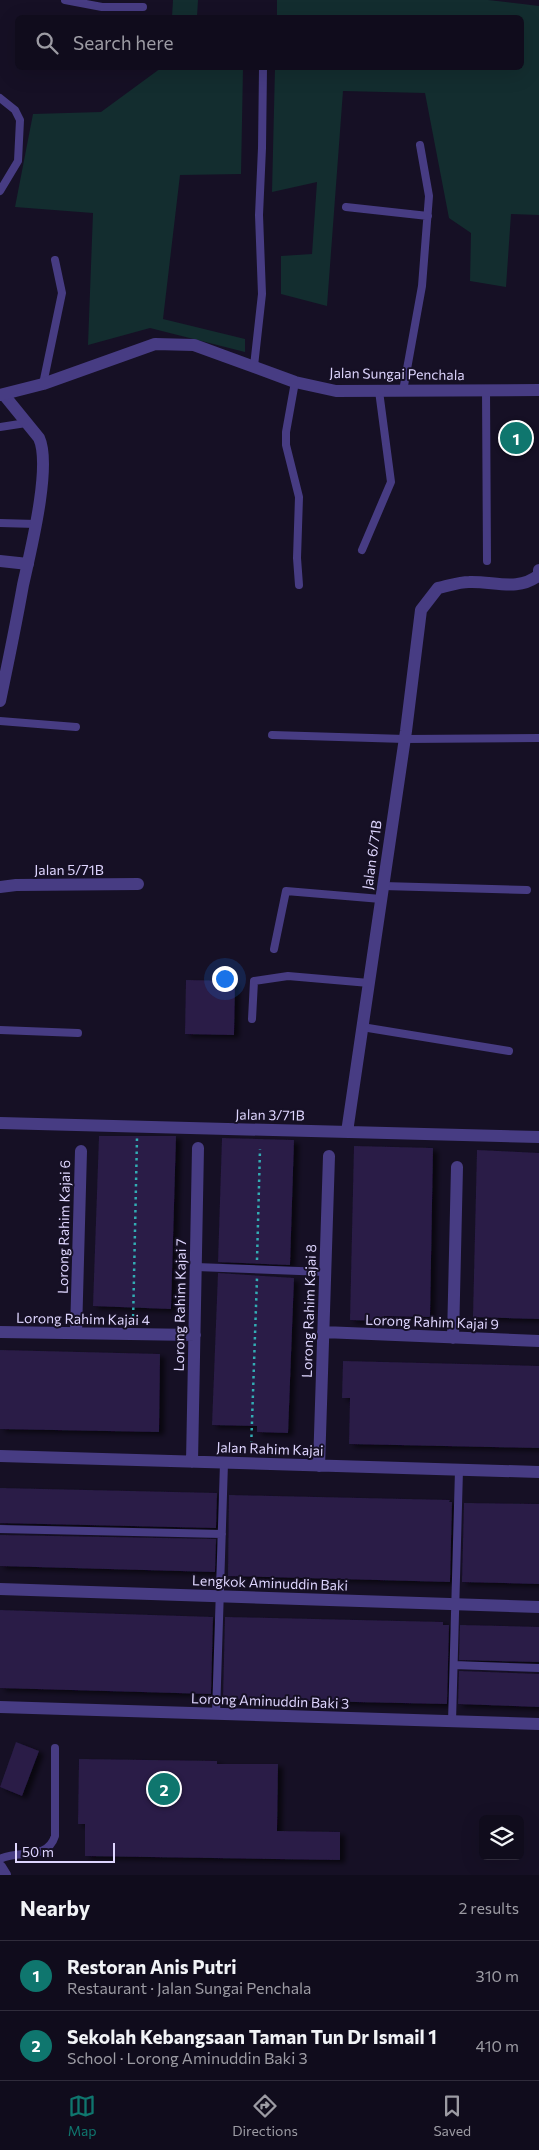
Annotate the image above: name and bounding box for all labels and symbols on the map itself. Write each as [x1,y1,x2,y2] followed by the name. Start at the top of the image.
[329,364,465,383] street label: Jalan Sungai Penchala
[500,419,532,457] pin: 1
[358,819,385,891] street label: Jalan 6/71B
[34,861,104,878] street label: Jalan 5/71B
[212,966,238,992] your location
[235,1105,305,1124] street label: Jalan 3/71B
[54,1160,73,1294] street label: Lorong Rahim Kajai 6
[170,1238,189,1372] street label: Lorong Rahim Kajai 7
[298,1244,319,1378] street label: Lorong Rahim Kajai 8
[16,1309,151,1328] street label: Lorong Rahim Kajai 4
[365,1311,499,1332] street label: Lorong Rahim Kajai 9
[216,1438,324,1459] street label: Jalan Rahim Kajai
[192,1571,348,1594] street label: Lengkok Aminuddin Baki
[191,1689,349,1712] street label: Lorong Aminuddin Baki 3
[148,1770,180,1808] pin: 2
[15,1840,115,1863] scale bar

